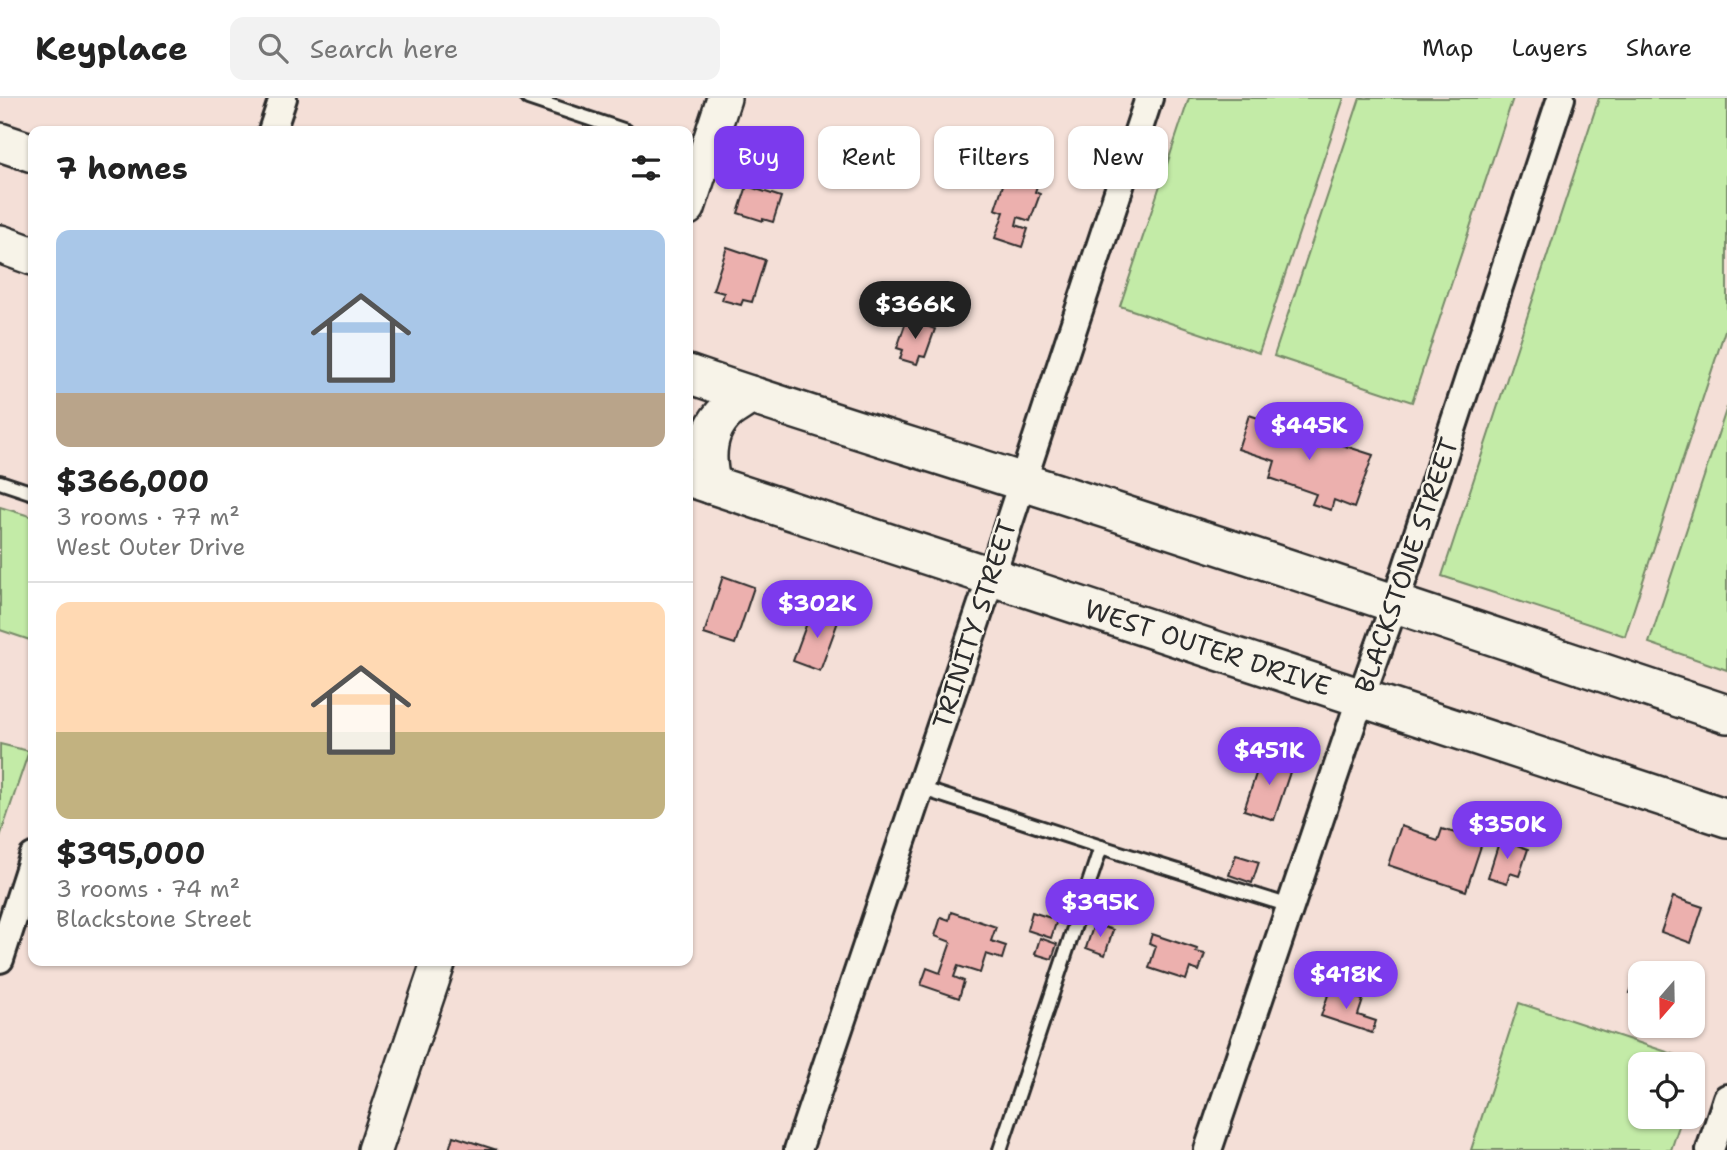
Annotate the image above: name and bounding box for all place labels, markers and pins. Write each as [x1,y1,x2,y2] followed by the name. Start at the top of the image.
[866,282,964,341] pin: $366K
[1260,402,1358,462] pin: $445K
[768,580,866,640] pin: $302K
[1220,728,1318,787] pin: $451K
[1458,802,1556,861] pin: $350K
[1051,880,1149,939] pin: $395K
[1297,951,1395,1011] pin: $418K

